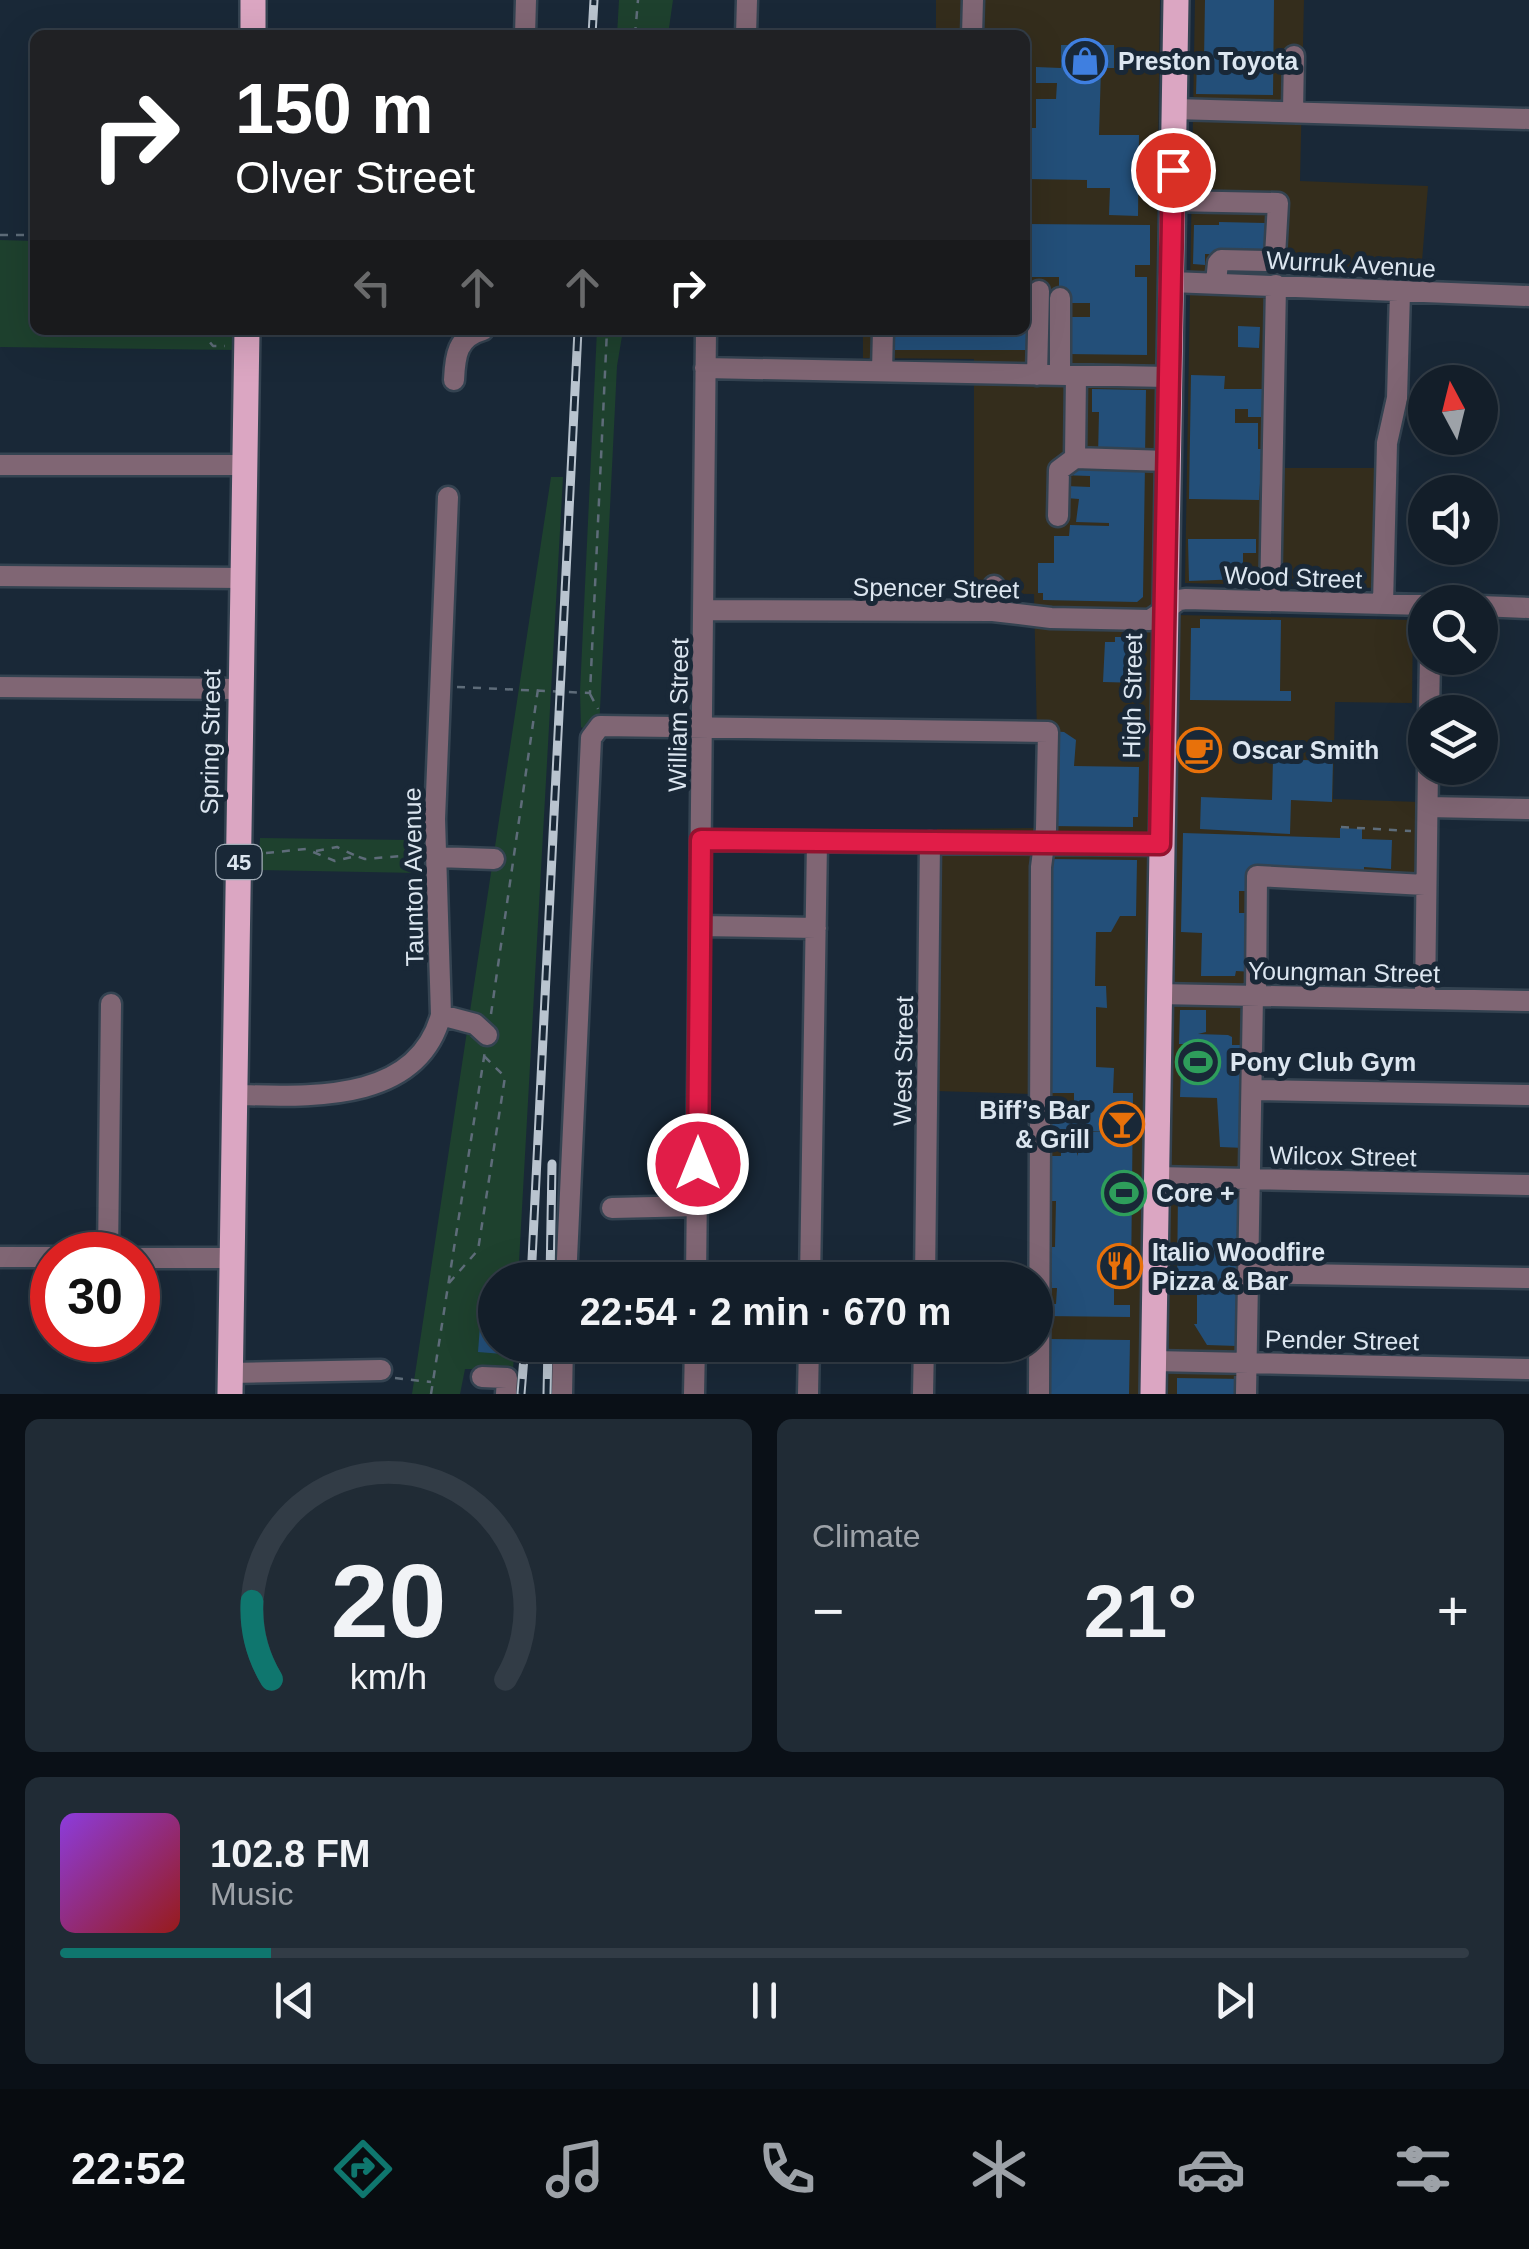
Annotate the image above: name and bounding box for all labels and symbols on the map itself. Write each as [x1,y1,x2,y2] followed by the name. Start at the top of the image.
[1062,38,1108,84] shop icon: Preston Toyota
[1118,47,1299,75] place label: Preston Toyota
[1131,128,1216,213] pin
[1265,246,1437,282] street label: Wurruk Avenue
[1408,365,1498,455] north arrow
[1223,561,1363,593] street label: Wood Street
[852,573,1020,603] street label: Spencer Street
[1117,633,1147,759] street label: High Street
[663,638,693,792] street label: William Street
[195,669,225,815] street label: Spring Street
[1176,727,1222,773] cafe icon: Oscar Smith
[1232,736,1379,764] place label: Oscar Smith
[397,787,429,967] street label: Taunton Avenue
[216,845,262,879] road number: 45
[1248,956,1440,988] street label: Youngman Street
[888,996,918,1126] street label: West Street
[1175,1039,1221,1085] sports icon: Pony Club Gym
[1230,1048,1416,1076] place label: Pony Club Gym
[979,1096,1090,1153] place label: Biff’s Bar & Grill
[1099,1101,1145,1147] bar icon: Biff’s Bar & Grill
[646,1112,750,1216] position arrow
[1269,1141,1417,1171] street label: Wilcox Street
[1101,1170,1147,1216] sports icon: Core +
[1156,1179,1235,1207] place label: Core +
[30,1232,160,1362] speed limit sign: 30
[1152,1238,1325,1295] place label: Italio Woodfire Pizza & Bar
[1097,1243,1143,1289] restaurant icon: Italio Woodfire Pizza & Bar
[1265,1325,1419,1355] street label: Pender Street

